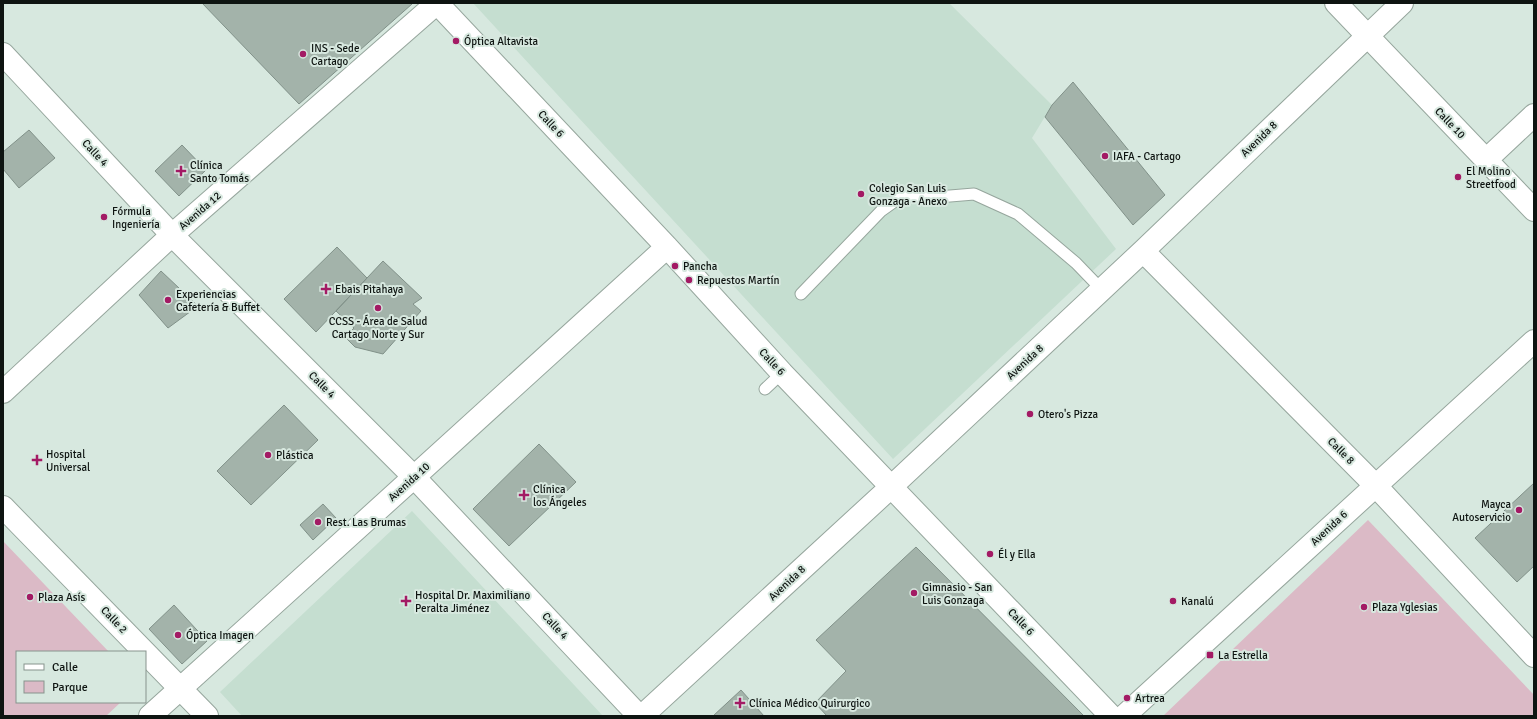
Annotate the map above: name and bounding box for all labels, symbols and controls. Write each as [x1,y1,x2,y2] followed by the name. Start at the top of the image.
[464,34,539,48] place label: Óptica Altavista
[451,36,461,46] marker: Óptica Altavista
[311,42,359,68] place label: INS - Sede Cartago
[298,49,308,59] marker: INS - Sede Cartago
[1432,105,1468,141] street label: Calle 10
[535,108,567,140] street label: Calle 6
[1238,118,1280,160] street label: Avenida 8
[79,137,111,169] street label: Calle 4
[1113,150,1181,163] place label: IAFA - Cartago
[1100,151,1110,161] marker: IAFA - Cartago
[190,159,249,185] place label: Clínica Santo Tomás
[175,165,187,177] marker: Clínica Santo Tomás
[1466,165,1516,191] place label: El Molino Streetfood
[1453,172,1463,182] marker: El Molino Streetfood
[869,182,947,208] place label: Colegio San Luis Gonzaga - Anexo
[176,189,224,233] street label: Avenida 12
[856,189,866,199] marker: Colegio San Luis Gonzaga - Anexo
[112,205,160,231] place label: Fórmula Ingeniería
[99,212,109,222] marker: Fórmula Ingeniería
[683,260,718,273] place label: Pancha
[670,261,680,271] marker: Pancha
[697,274,779,287] place label: Repuestos Martín
[684,275,694,285] marker: Repuestos Martín
[320,283,332,295] marker: Ebais Pitahaya
[335,283,404,296] place label: Ebais Pitahaya
[176,288,260,314] place label: Experiencias Cafetería & Buffet
[163,295,173,305] marker: Experiencias Cafetería & Buffet
[373,303,383,313] marker: CCSS - Área de Salud Cartago Norte y Sur
[329,314,427,341] place label: CCSS - Área de Salud Cartago Norte y Sur
[1004,342,1046,382] street label: Avenida 8
[756,346,788,378] street label: Calle 6
[306,369,338,401] street label: Calle 4
[1038,408,1099,421] place label: Otero's Pizza
[1025,409,1035,419] marker: Otero's Pizza
[1325,435,1357,467] street label: Calle 8
[46,448,90,474] place label: Hospital Universal
[276,449,314,462] place label: Plástica
[263,450,273,460] marker: Plástica
[31,454,43,466] marker: Hospital Universal
[385,460,433,504] street label: Avenida 10
[533,483,587,509] place label: Clínica los Ángeles
[518,489,530,501] marker: Clínica los Ángeles
[1452,498,1511,524] place label: Mayca Autoservicio
[1514,505,1524,515] marker: Mayca Autoservicio
[1308,508,1350,548] street label: Avenida 6
[326,516,406,529] place label: Rest. Las Brumas
[313,517,323,527] marker: Rest. Las Brumas
[998,547,1036,561] place label: Él y Ella
[985,549,995,559] marker: Él y Ella
[766,563,808,603] street label: Avenida 8
[922,581,992,607] place label: Gimnasio - San Luis Gonzaga
[909,588,919,598] marker: Gimnasio - San Luis Gonzaga
[415,589,531,615] place label: Hospital Dr. Maximiliano Peralta Jiménez
[38,591,86,604] place label: Plaza Asís
[25,592,35,602] marker: Plaza Asís
[400,595,412,607] marker: Hospital Dr. Maximiliano Peralta Jiménez
[1181,595,1214,608] place label: Kanalú
[1168,596,1178,606] marker: Kanalú
[1372,601,1438,614] place label: Plaza Yglesias
[1359,602,1369,612] marker: Plaza Yglesias
[98,604,130,636] street label: Calle 2
[1005,606,1037,638] street label: Calle 6
[539,610,571,642] street label: Calle 4
[186,628,254,642] place label: Óptica Imagen
[173,630,183,640] marker: Óptica Imagen
[1218,649,1268,662] place label: La Estrella
[1205,650,1215,660] marker: La Estrella
[16,651,146,703] legend
[52,660,78,675] text: Calle
[52,680,88,695] text: Parque
[1135,692,1165,705] place label: Artrea
[1122,693,1132,703] marker: Artrea
[734,697,746,709] marker: Clínica Médico Quirurgico
[749,697,870,710] place label: Clínica Médico Quirurgico

